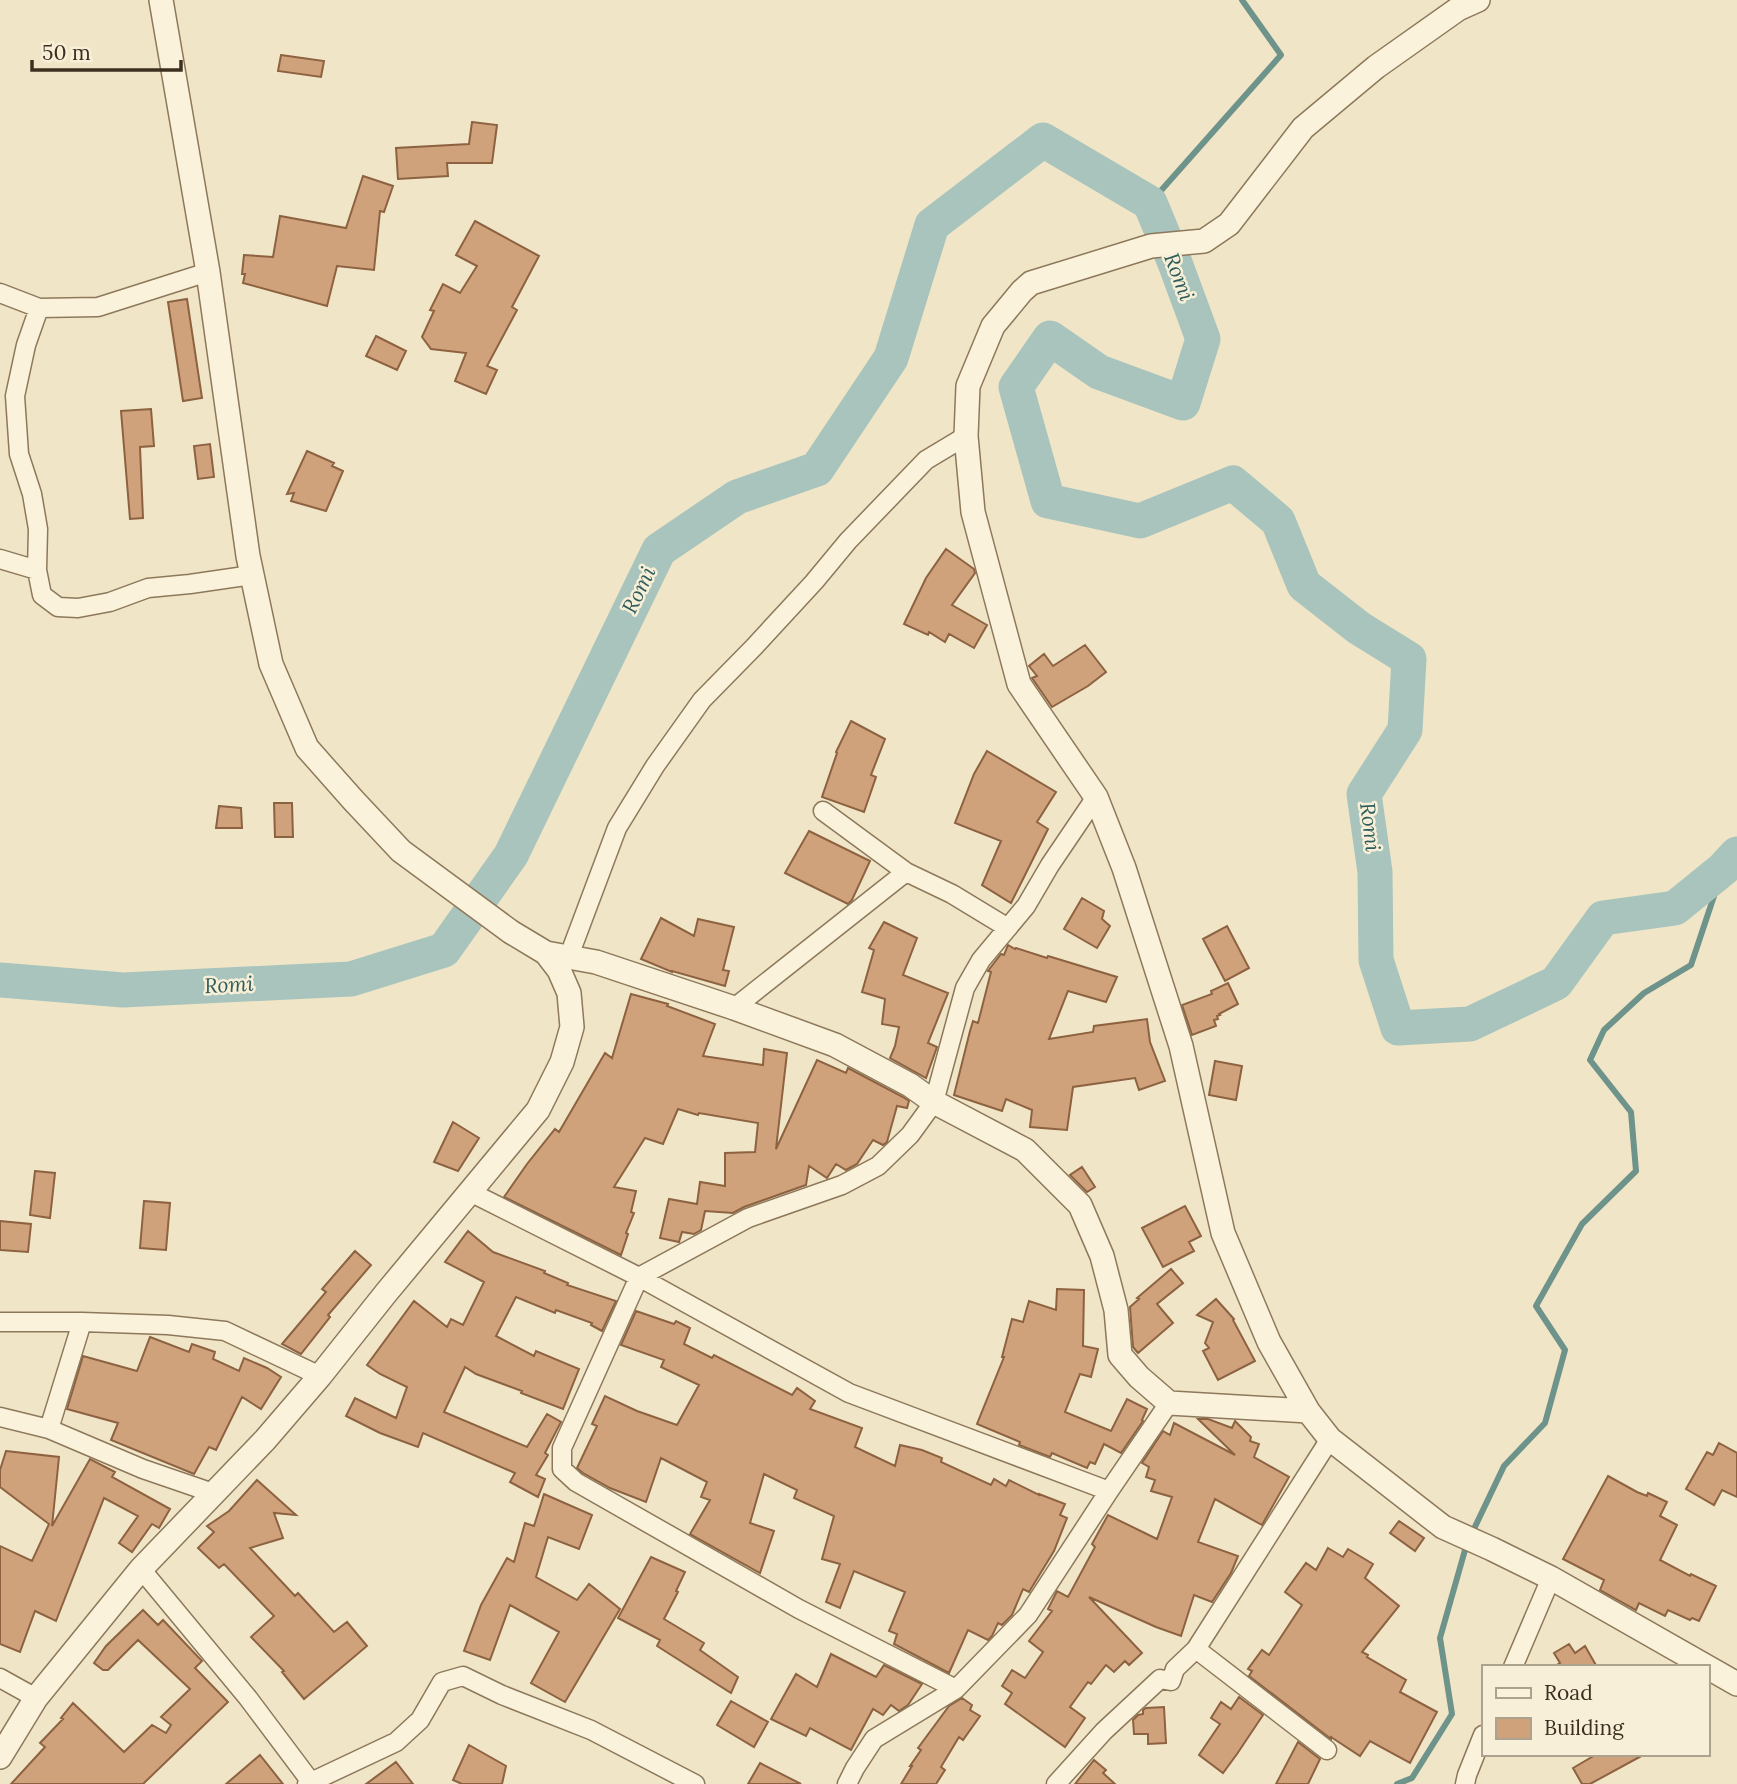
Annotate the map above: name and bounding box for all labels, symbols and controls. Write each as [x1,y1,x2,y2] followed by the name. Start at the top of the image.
[32,28,180,72] scale bar
[42,39,91,66] text: 50 m
[1158,249,1201,305] water label: Romi
[616,562,662,618] water label: Romi
[1354,801,1387,853] water label: Romi
[204,970,254,999] water label: Romi
[1482,1665,1709,1756] legend
[1544,1679,1593,1706] text: Road
[1544,1714,1624,1741] text: Building

